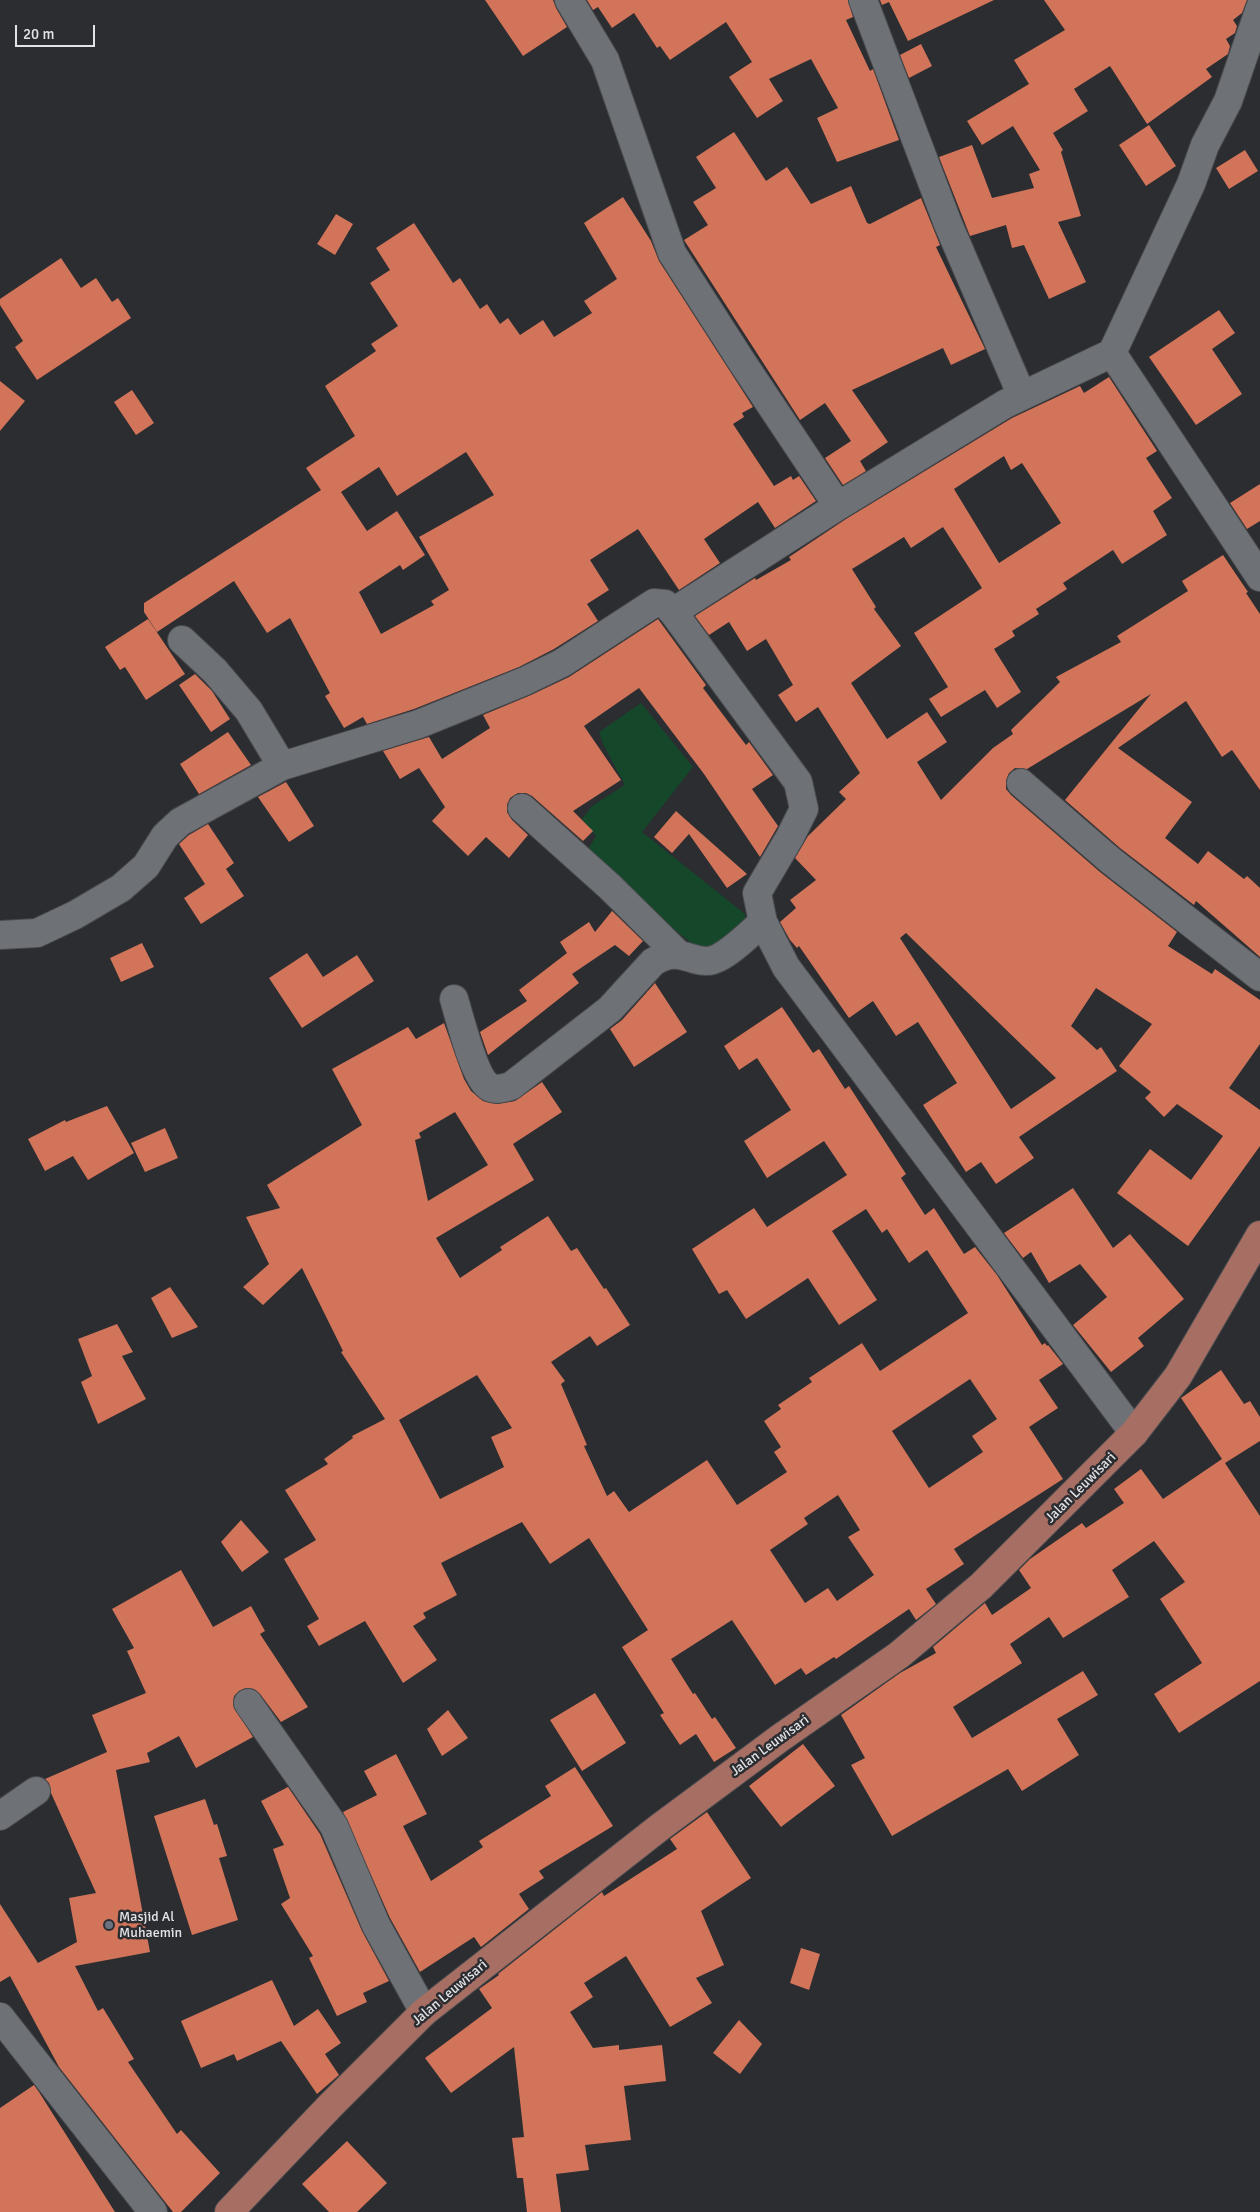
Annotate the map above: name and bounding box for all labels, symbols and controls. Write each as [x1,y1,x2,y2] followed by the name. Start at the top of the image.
[18,15,98,47] scale bar
[23,25,54,43] text: 20 m
[1042,1449,1120,1527] street label: Jalan Leuwisari
[727,1712,813,1780] street label: Jalan Leuwisari
[119,1909,182,1941] place label: Masjid Al Muhaemin
[103,1919,115,1931] marker: Masjid Al Muhaemin
[409,1957,491,2029] street label: Jalan Leuwisari

